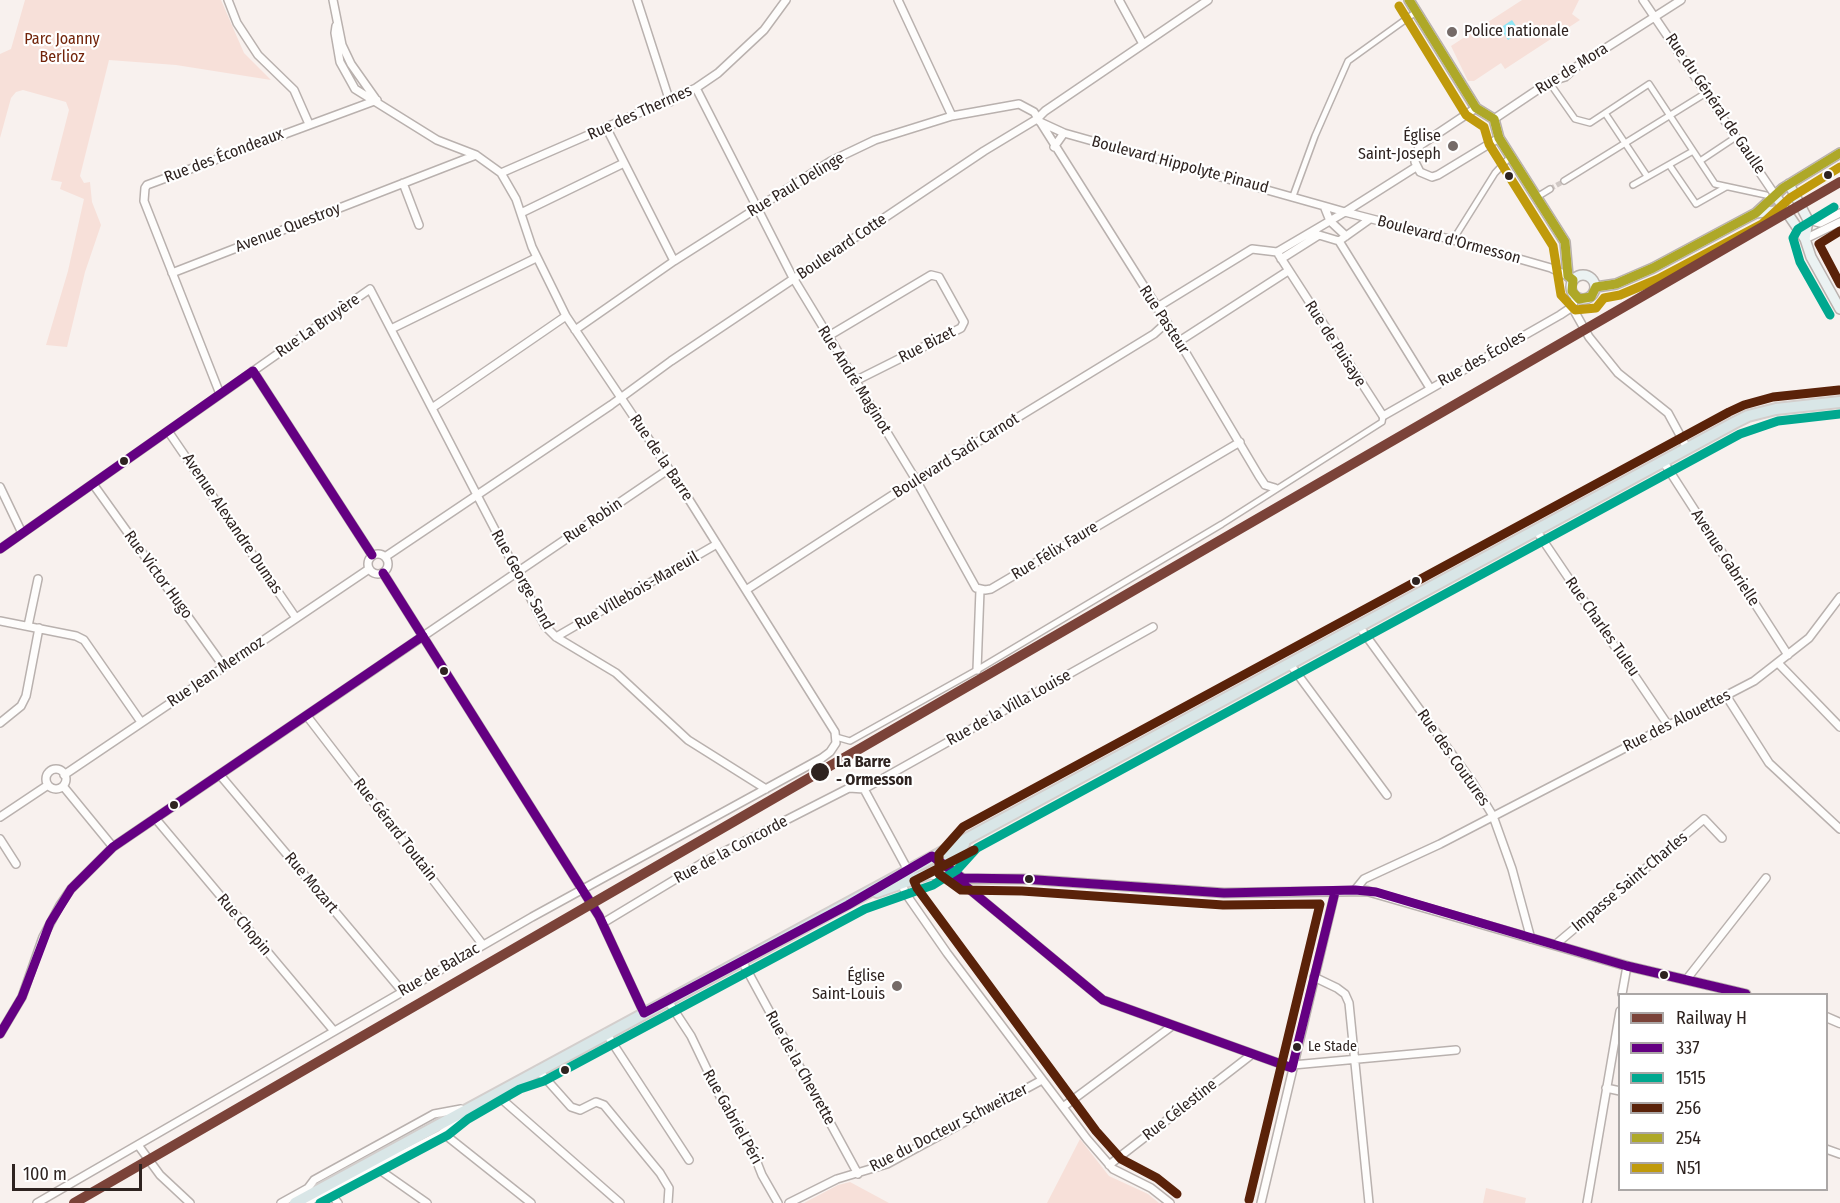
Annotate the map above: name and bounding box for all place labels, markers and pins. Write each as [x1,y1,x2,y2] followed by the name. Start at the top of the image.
[1464,22,1569,42] place label: Police nationale
[1445,25,1459,39] marker: Police nationale
[1358,127,1441,165] place label: Église Saint-Joseph
[1446,139,1460,153] marker: Église Saint-Joseph
[1822,169,1834,181] unlabelled marker
[1503,170,1515,182] unlabelled marker
[118,455,130,467] unlabelled marker
[1410,575,1422,587] unlabelled marker
[438,665,450,677] unlabelled marker
[836,753,912,791] place label: La Barre - Ormesson
[809,761,831,783] marker: La Barre - Ormesson
[168,799,180,811] unlabelled marker
[1023,873,1035,885] unlabelled marker
[812,967,885,1005] place label: Église Saint-Louis
[1658,969,1670,981] unlabelled marker
[890,979,904,993] marker: Église Saint-Louis
[1308,1039,1357,1055] place label: Le Stade
[1291,1041,1303,1053] marker: Le Stade
[559,1064,571,1076] unlabelled marker

